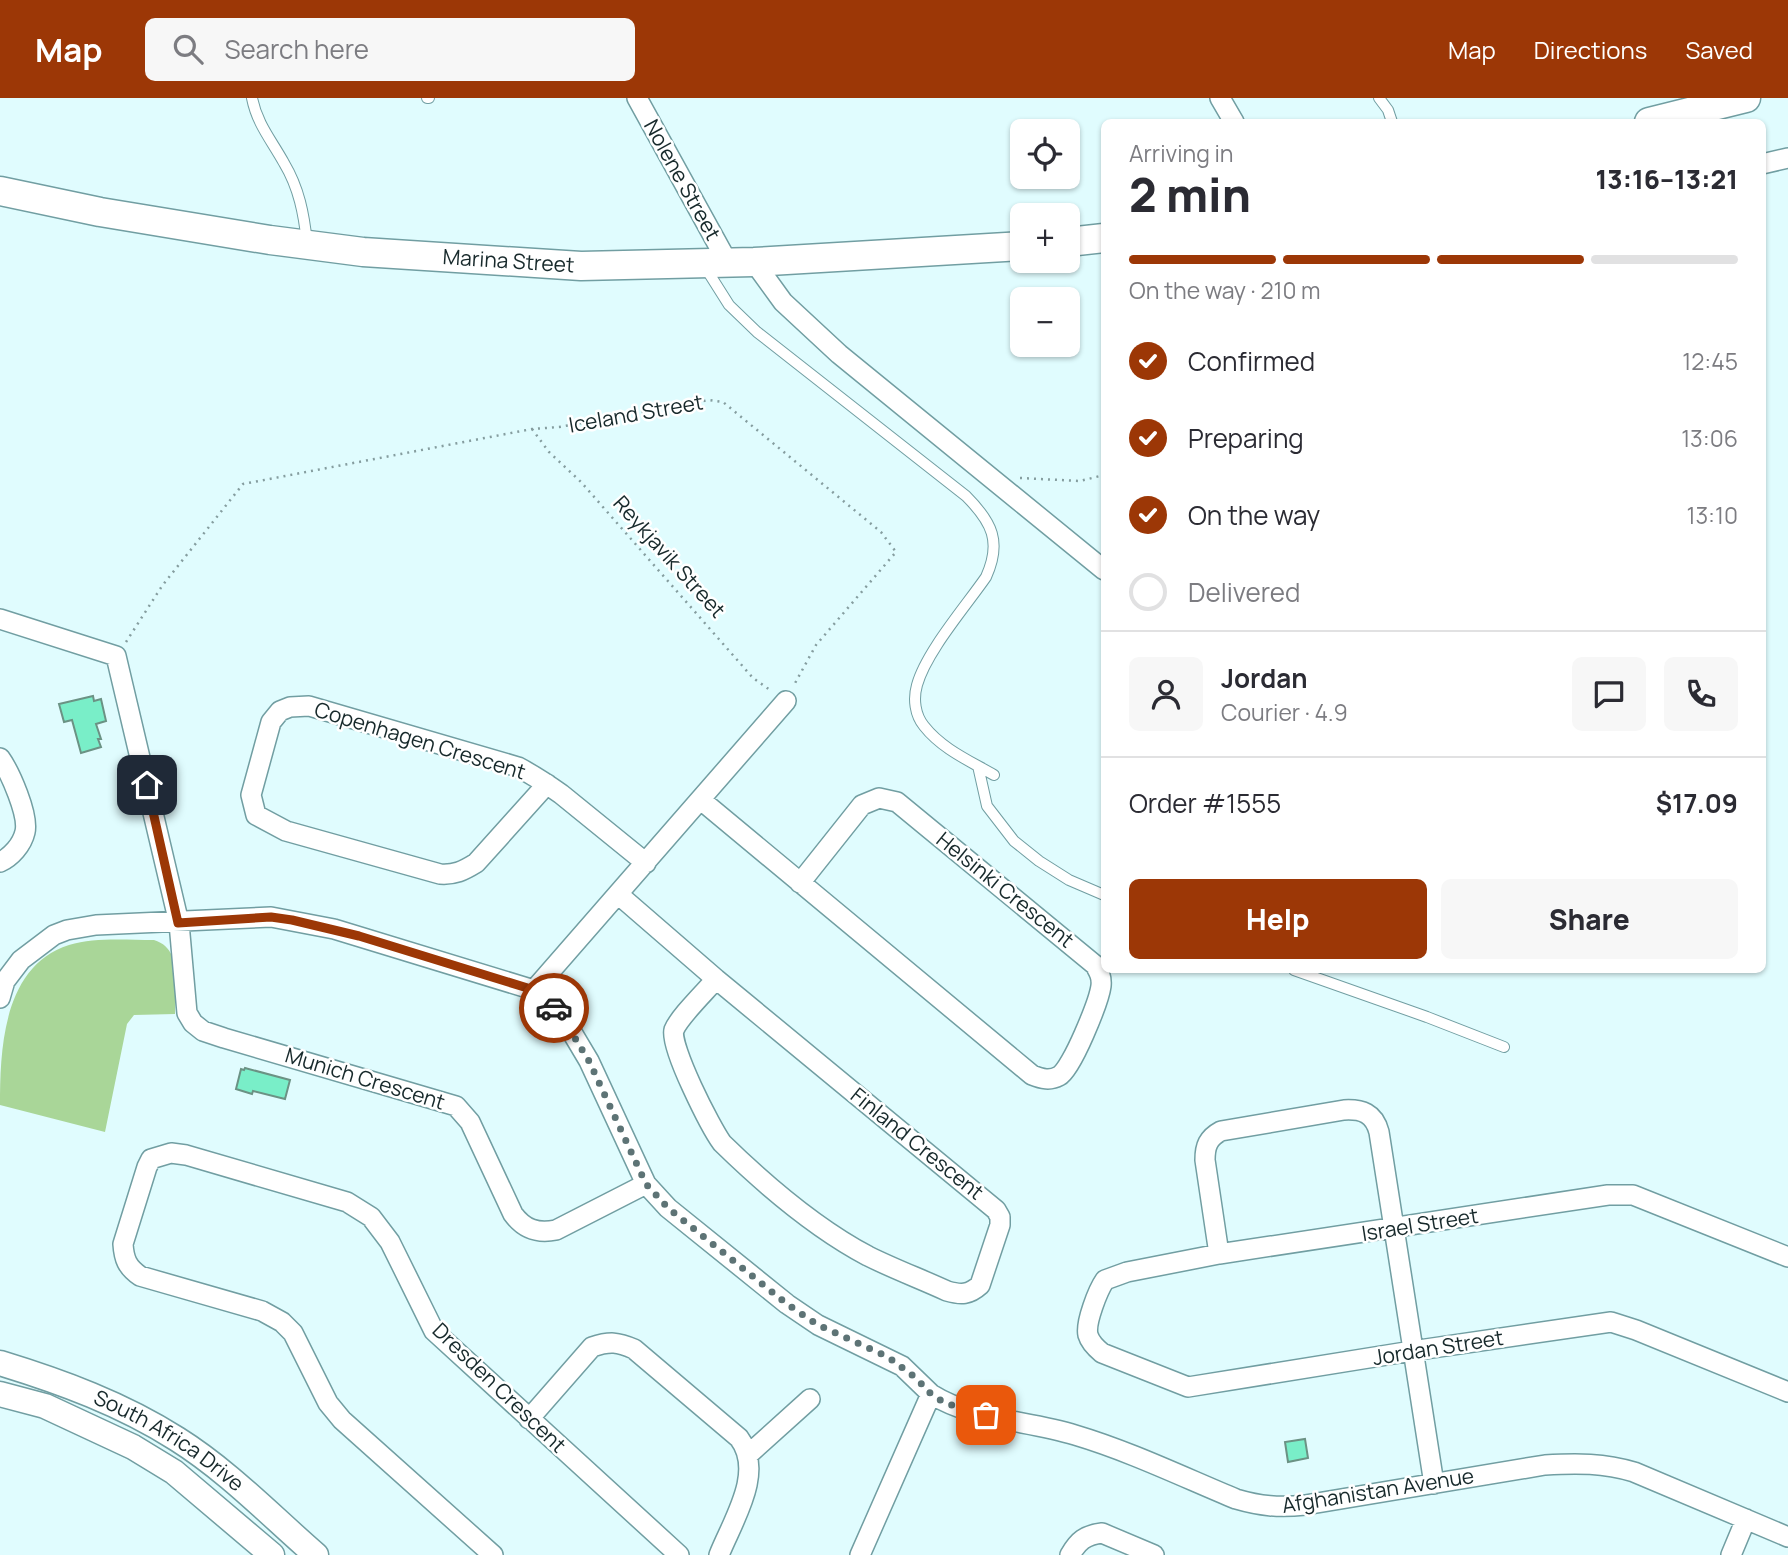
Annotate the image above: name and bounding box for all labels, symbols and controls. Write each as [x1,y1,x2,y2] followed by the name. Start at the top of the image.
[145,18,635,81] search box
[35,27,103,72] text: Map
[169,30,207,68] icon: search
[225,31,369,67] text: Search here
[1448,33,1496,66] text: Map
[1534,33,1647,66] text: Directions
[1685,33,1753,66] text: Saved
[638,114,728,245] street label: Nolene Street
[1010,119,1080,357] map controls
[1010,119,1080,189] button: locate
[1129,137,1234,169] text: Arriving in
[1596,161,1738,197] text: 13:16–13:21
[1129,163,1251,226] text: 2 min
[1010,203,1080,273] button: +
[442,242,575,279] street label: Marina Street
[1129,274,1321,306] text: On the way · 210 m
[1010,287,1080,357] button: −
[1129,342,1167,380] icon: check
[1188,343,1315,379] text: Confirmed
[1682,345,1738,377] text: 12:45
[567,387,705,439] street label: Iceland Street
[1129,419,1167,457] icon: check
[1188,420,1304,456] text: Preparing
[1681,422,1738,454] text: 13:06
[607,489,732,623] street label: Reykjavik Street
[1129,496,1167,534] icon: check
[1188,497,1320,533] text: On the way
[1686,499,1738,531] text: 13:10
[1188,574,1300,610] text: Delivered
[1129,657,1203,731] button: person
[1572,657,1646,731] button: chat
[1664,657,1738,731] button: phone
[1221,660,1307,696] text: Jordan
[311,695,529,785] street label: Copenhagen Crescent
[1221,696,1348,728] text: Courier · 4.9
[117,755,177,815] pin
[128,766,166,804] icon: home
[1129,785,1281,821] text: Order #1555
[1656,785,1738,821] text: $17.09
[931,825,1080,953] street label: Helsinki Crescent
[1129,879,1427,959] button: Help
[1441,879,1738,959] button: Share
[519,973,589,1043] courier
[535,989,573,1027] icon: car
[282,1040,449,1116] street label: Munich Crescent
[845,1081,990,1206] street label: Finland Crescent
[1359,1201,1480,1247] street label: Israel Street
[427,1316,573,1458] street label: Dresden Crescent
[1370,1323,1505,1371] street label: Jordan Street
[90,1383,250,1497] street label: South Africa Drive
[956,1385,1016,1445] pin
[967,1396,1005,1434] icon: bag
[1280,1461,1476,1519] street label: Afghanistan Avenue

